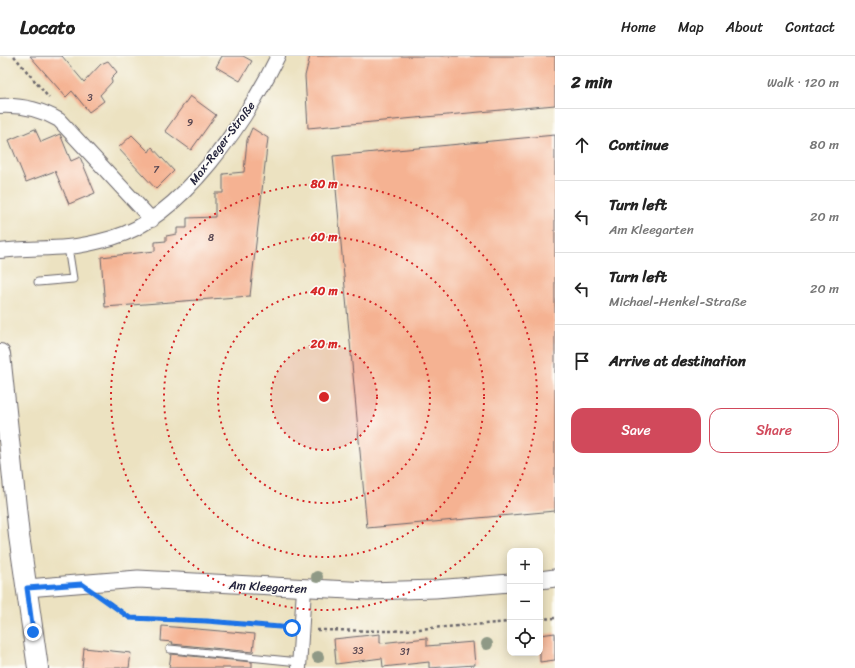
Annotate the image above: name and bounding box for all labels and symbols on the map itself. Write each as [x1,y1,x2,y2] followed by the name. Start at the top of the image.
[87,89,93,107] house number: 3
[183,96,261,190] street label: Max-Reger-Straße
[187,114,193,132] house number: 9
[153,161,160,179] house number: 7
[309,173,338,195] text: 80 m
[310,226,338,248] text: 60 m
[208,229,214,247] house number: 8
[309,280,338,302] text: 40 m
[310,333,338,355] text: 20 m
[317,390,331,404] centre of rings
[227,574,308,600] street label: Am Kleegarten
[283,619,301,637] route start
[24,623,42,641] route end
[353,642,364,660] house number: 33
[400,643,410,661] house number: 31

